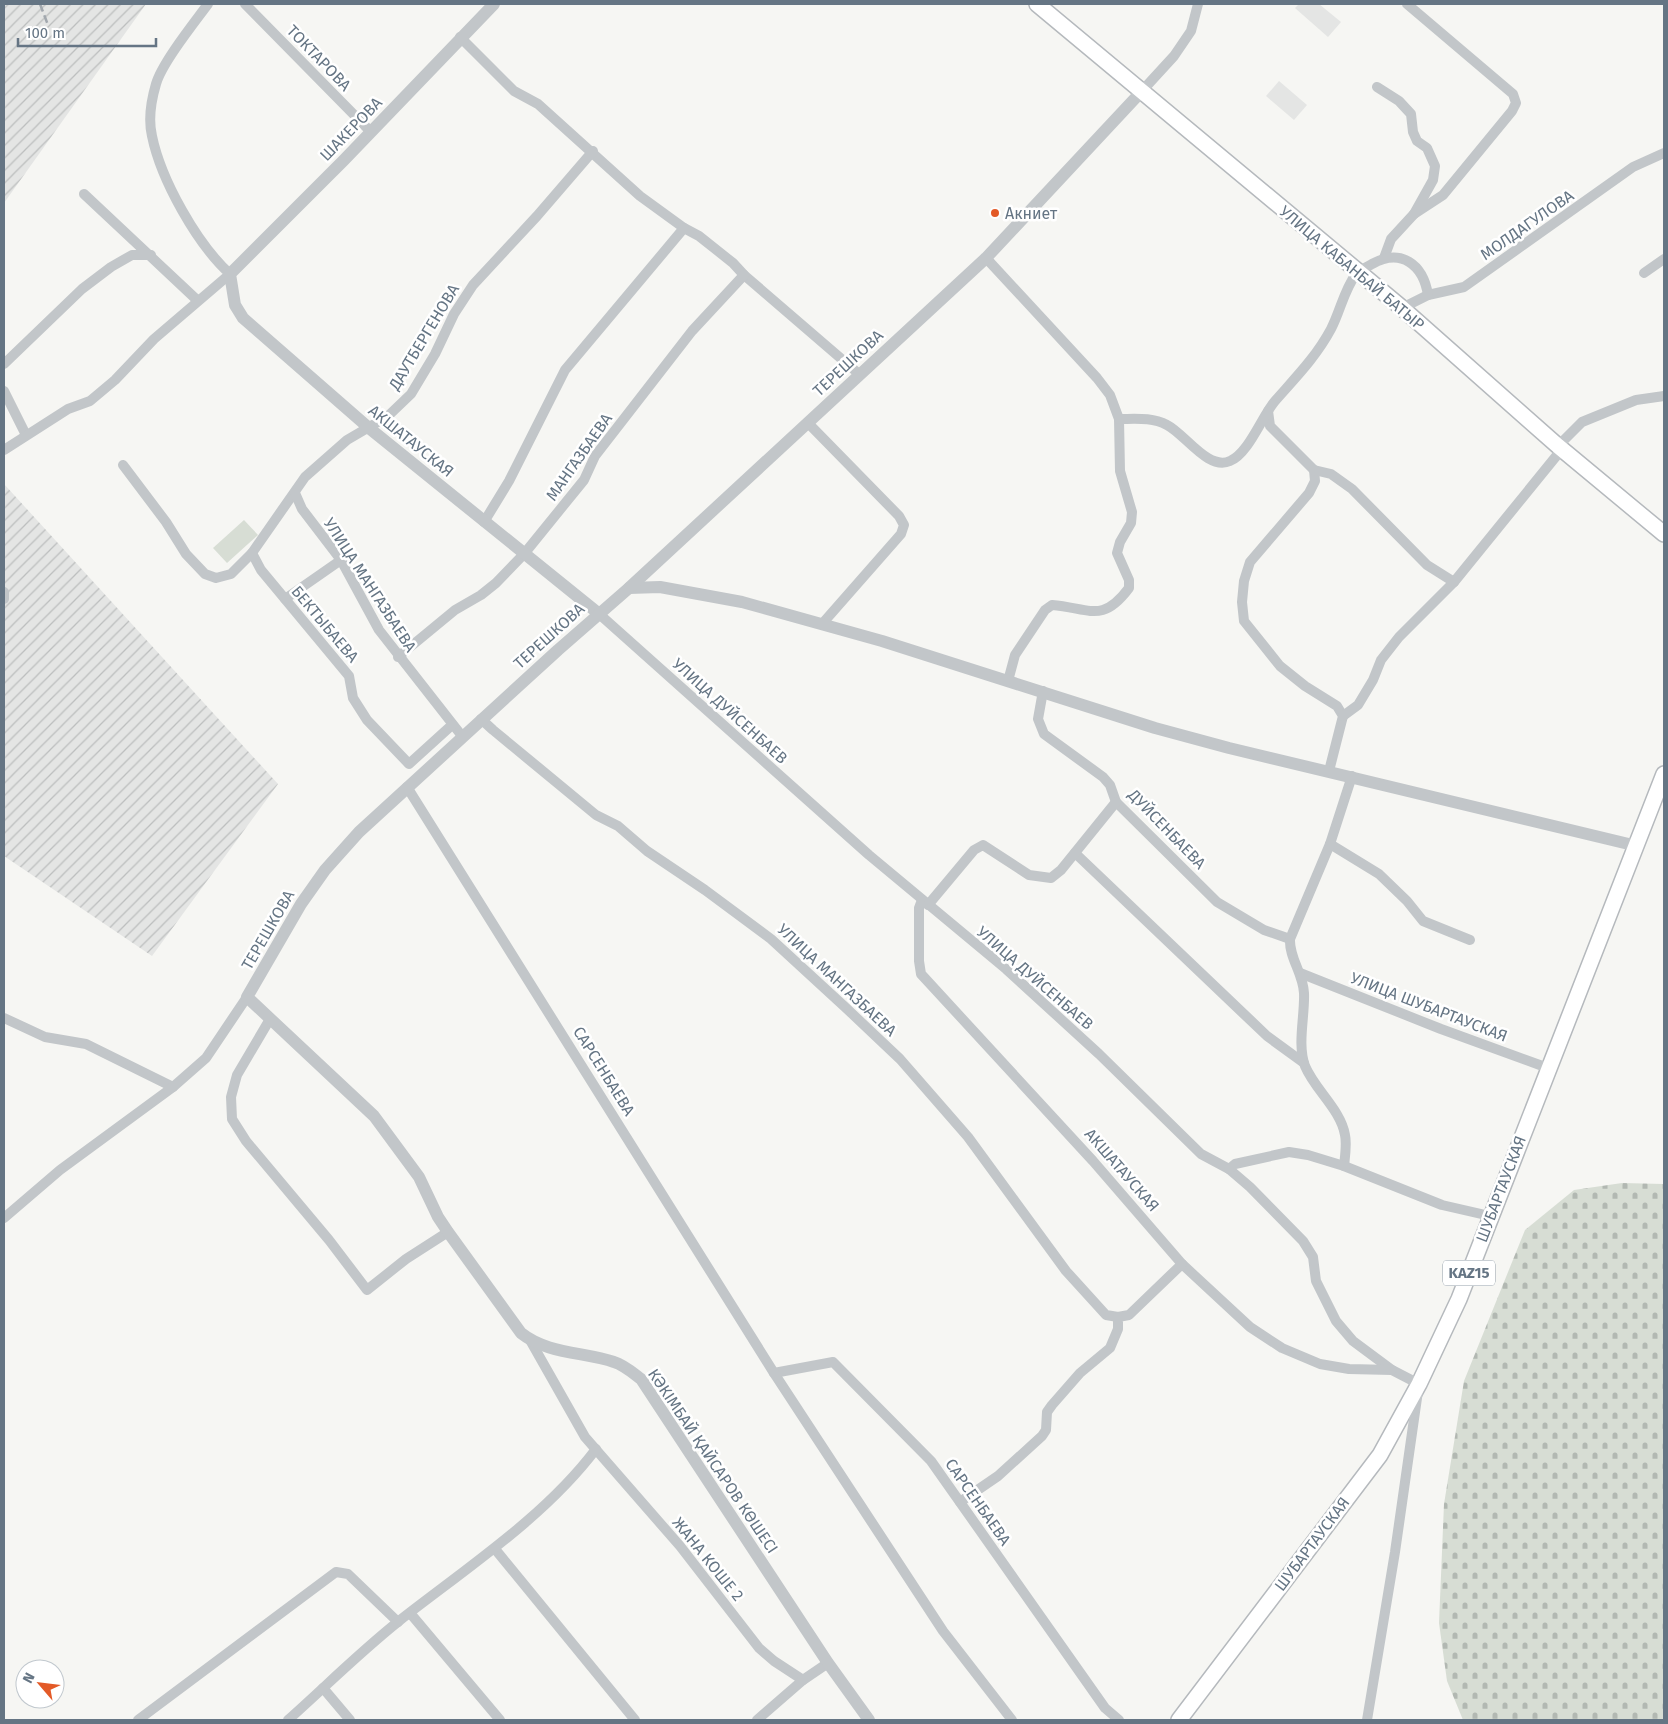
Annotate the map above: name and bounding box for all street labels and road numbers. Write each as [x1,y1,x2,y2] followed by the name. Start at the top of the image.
[283,21,356,95] street label: ТОКТАРОВА
[316,93,387,165] street label: ШАКЕРОВА
[1477,185,1578,264] street label: МОЛДАГУЛОВА
[1276,202,1428,334] street label: УЛИЦА КАБАНБАЙ БАТЫР
[384,280,464,394] street label: ДАУТБЕРГЕНОВА
[809,325,887,400] street label: ТЕРЕШКОВА
[365,401,457,481] street label: АКШАТАУСКАЯ
[542,409,617,504] street label: МАНГАЗБАЕВА
[320,514,421,656] street label: УЛИЦА МАНГАЗБАЕВА
[287,582,363,667] street label: БЕКТЫБАЕВА
[510,599,589,673] street label: ТЕРЕШКОВА
[669,654,792,768] street label: УЛИЦА ДУЙСЕНБАЕВ
[1124,784,1210,873] street label: ДУЙСЕНБАЕВА
[238,886,299,973] street label: ТЕРЕШКОВА
[773,920,901,1041] street label: УЛИЦА МАНГАЗБАЕВА
[973,922,1097,1034] street label: УЛИЦА ДУЙСЕНБАЕВ
[1348,968,1510,1046] street label: УЛИЦА ШУБАРТАУСКАЯ
[569,1023,639,1120] street label: САРСЕНБАЕВА
[1081,1125,1163,1215] street label: АКШАТАУСКАЯ
[1472,1133,1530,1245] street label: ШУБАРТАУСКАЯ
[1443,1260,1495,1286] road number: KAZ15
[644,1365,782,1557] street label: КӘКІМБАЙ ҚАЙСАРОВ КӨШЕСІ
[941,1455,1015,1550] street label: САРСЕНБАЕВА
[1270,1493,1354,1595] street label: ШУБАРТАУСКАЯ
[668,1513,748,1605] street label: ЖАНА КОШЕ 2

